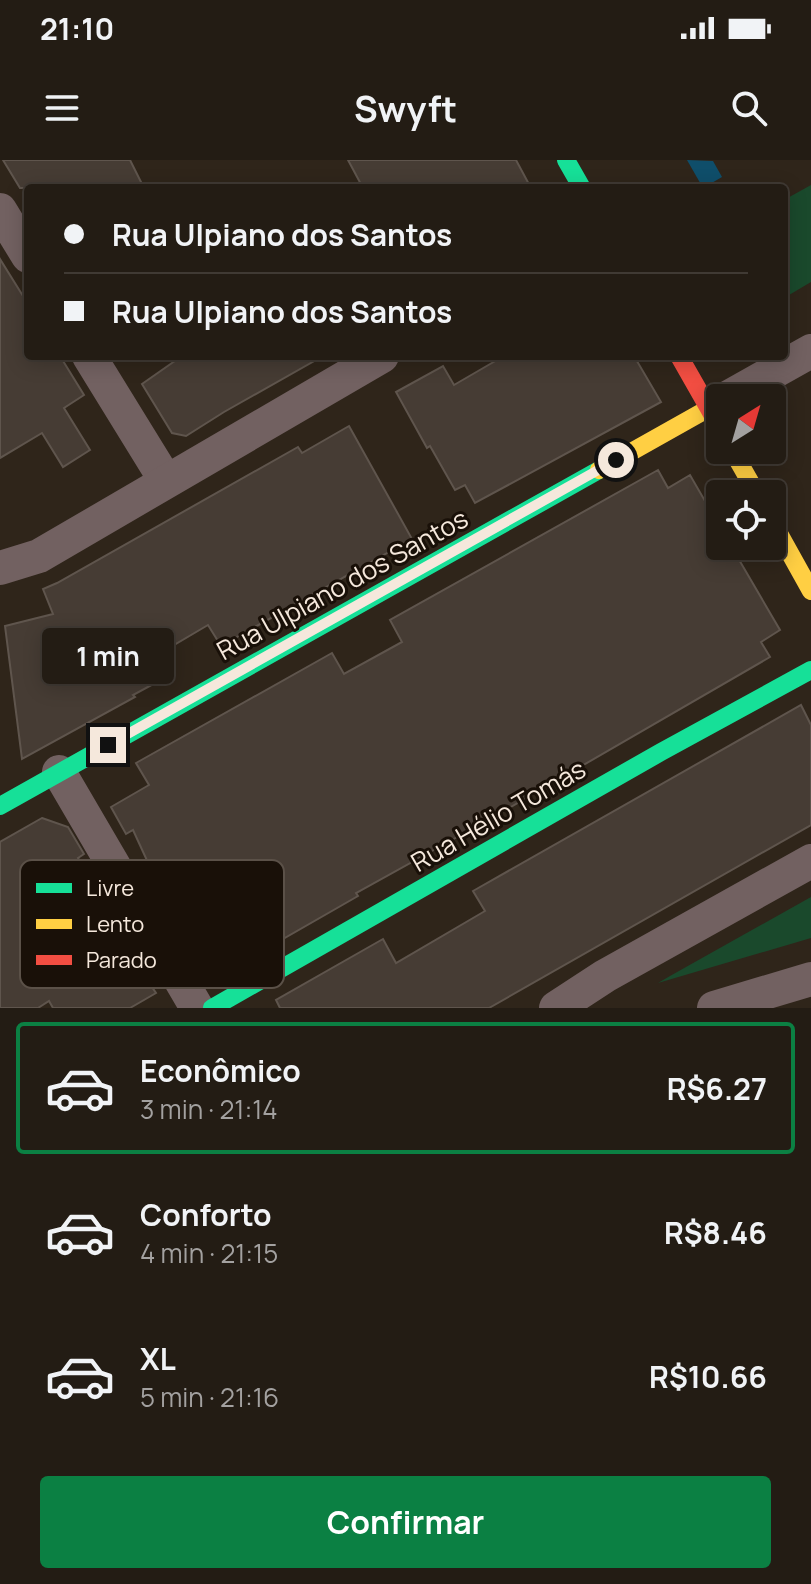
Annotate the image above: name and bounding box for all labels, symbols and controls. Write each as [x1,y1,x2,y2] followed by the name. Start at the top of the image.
[40,8,114,49] text: 21:10
[354,84,457,133] text: Swyft
[40,86,84,130] icon: menu
[727,86,771,130] icon: search
[112,214,452,255] text: Rua Ulpiano dos Santos
[112,291,452,332] text: Rua Ulpiano dos Santos
[706,384,786,464] north arrow
[706,384,786,560] map controls
[598,442,634,478] route start
[706,480,786,560] button: locate
[210,500,474,668] street label: Rua Ulpiano dos Santos
[42,629,174,685] callout: 1 min
[76,638,140,674] text: 1 min
[90,727,126,763] route end
[404,750,592,880] street label: Rua Hélio Tomás
[20,860,284,988] legend
[86,873,134,903] text: Livre
[86,909,144,939] text: Lento
[86,945,157,975] text: Parado
[140,1050,301,1091] text: Econômico
[44,1052,116,1124] icon: car
[667,1068,767,1109] text: R$6.27
[140,1091,278,1127] text: 3 min · 21:14
[140,1194,271,1235] text: Conforto
[44,1196,116,1268] icon: car
[664,1212,767,1253] text: R$8.46
[140,1235,278,1271] text: 4 min · 21:15
[140,1338,176,1379] text: XL
[44,1340,116,1412] icon: car
[649,1356,767,1397] text: R$10.66
[140,1379,279,1415] text: 5 min · 21:16
[40,1476,771,1568] button: Confirmar

